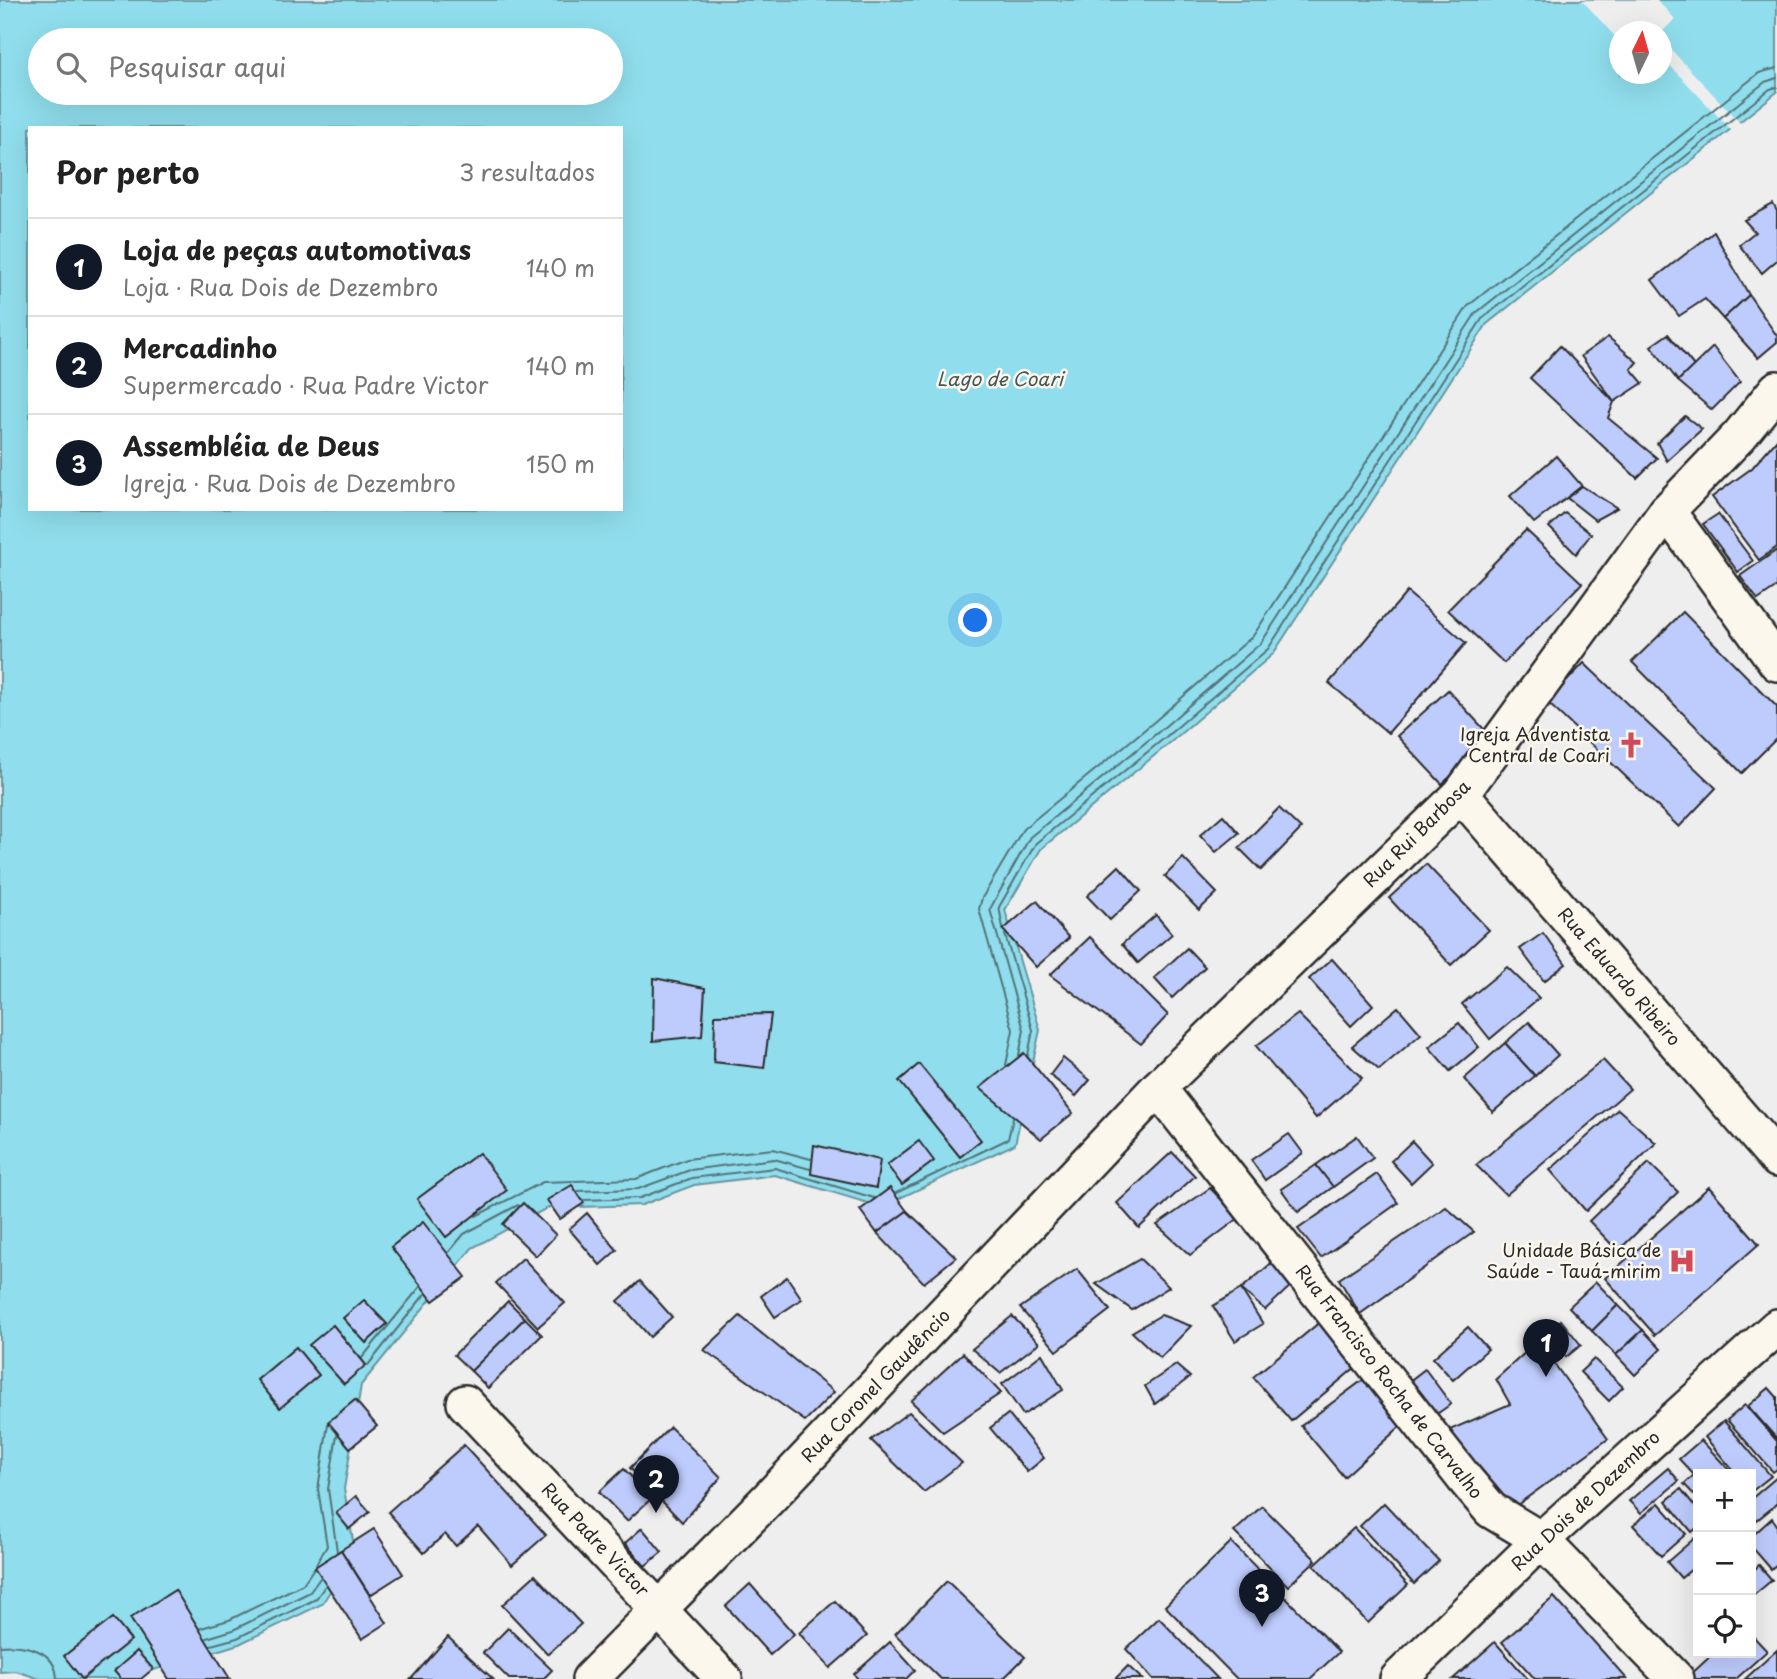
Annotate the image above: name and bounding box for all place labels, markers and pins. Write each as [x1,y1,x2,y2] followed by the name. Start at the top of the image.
[1460,720,1610,768] place label: Igreja Adventista Central de Coari
[1616,730,1646,760] church icon: Igreja Adventista Central de Coari
[1486,1236,1661,1284] place label: Unidade Básica de Saúde - Tauá-mirim
[1667,1246,1697,1276] hospital icon: Unidade Básica de Saúde - Tauá-mirim
[1523,1319,1569,1377] pin: 1
[633,1455,679,1513] pin: 2
[1239,1569,1285,1627] pin: 3

